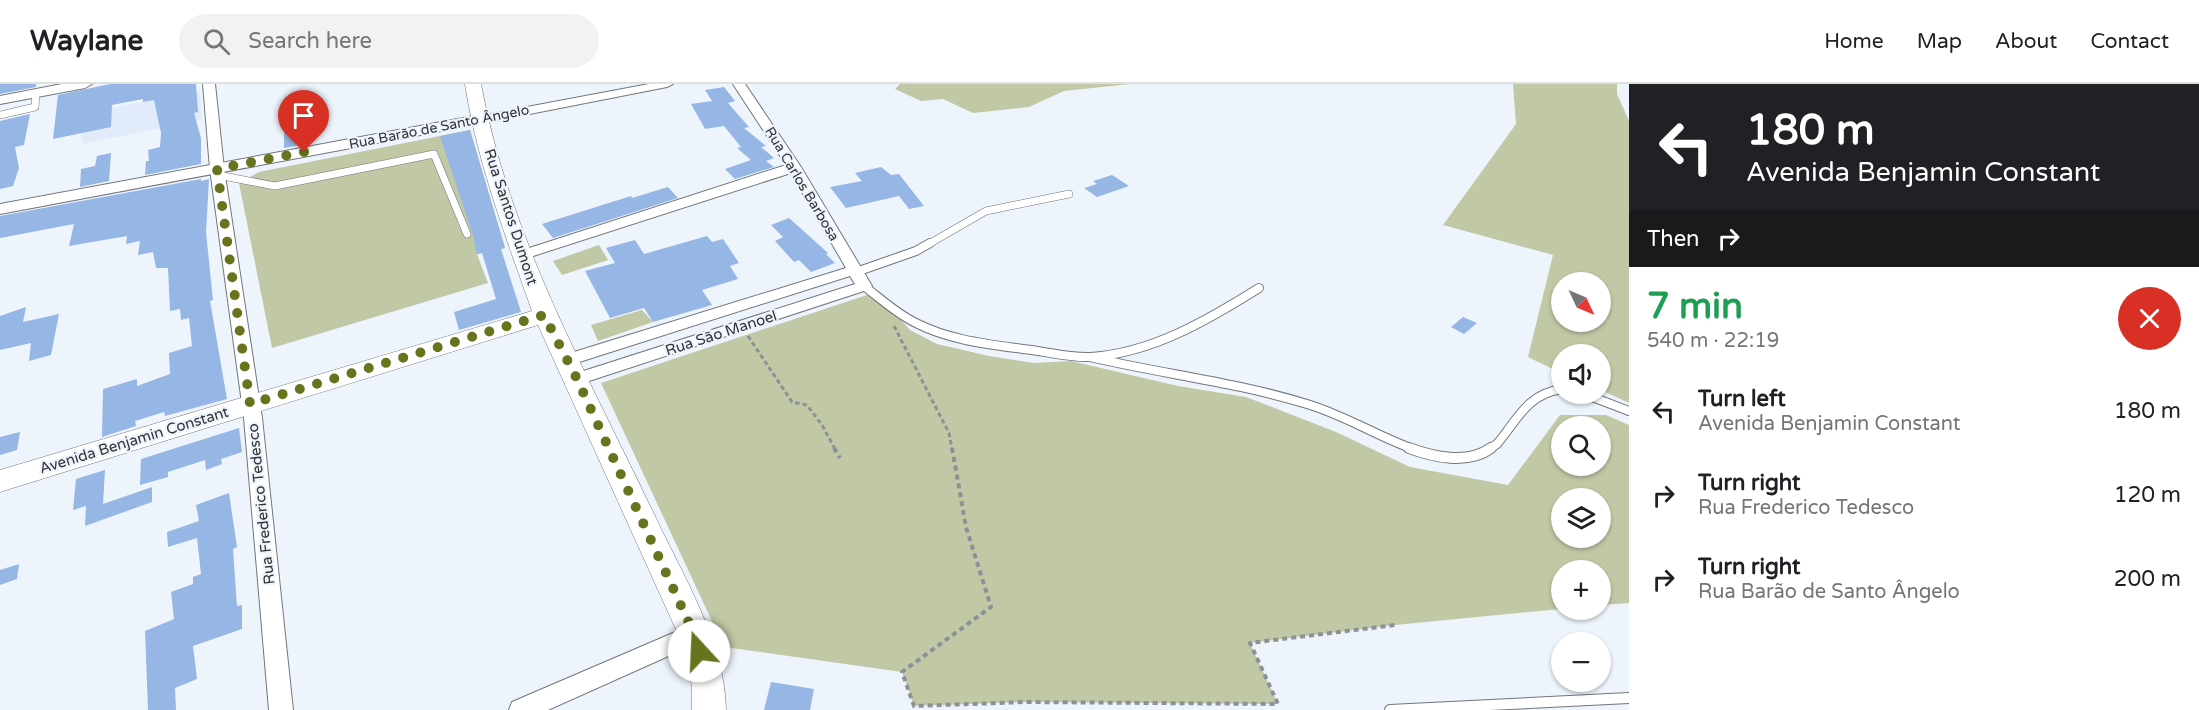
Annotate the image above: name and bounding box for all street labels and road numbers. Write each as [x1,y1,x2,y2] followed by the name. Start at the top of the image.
[347,101,531,153] street label: Rua Barão de Santo Ângelo
[761,124,843,244] street label: Rua Carlos Barbosa
[480,146,542,288] street label: Rua Santos Dumont
[663,306,779,360] street label: Rua São Manoel
[37,403,231,477] street label: Avenida Benjamin Constant
[244,422,278,586] street label: Rua Frederico Tedesco

